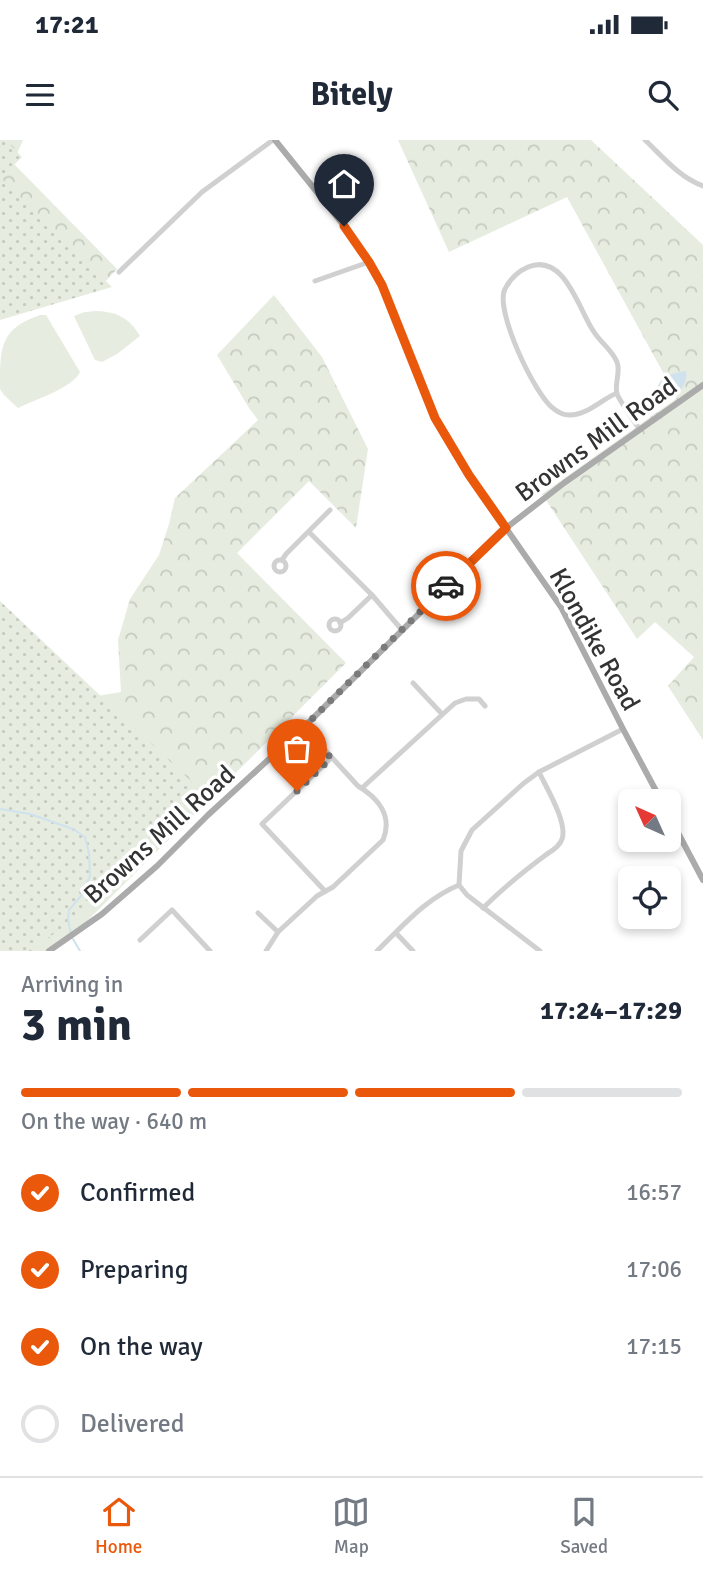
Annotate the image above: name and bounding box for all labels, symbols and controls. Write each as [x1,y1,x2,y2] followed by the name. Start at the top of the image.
[35,9,99,41] text: 17:21
[310,75,393,114] text: Bitely
[21,76,59,114] icon: menu
[644,76,682,114] icon: search
[314,154,374,226] pin
[325,165,363,203] icon: home
[509,370,684,509] street label: Browns Mill Road
[411,551,481,621] courier
[542,563,646,716] street label: Klondike Road
[427,567,465,605] icon: car
[267,719,327,791] pin
[278,730,316,768] icon: bag
[78,759,242,911] street label: Browns Mill Road
[618,789,681,852] north arrow
[618,789,681,929] map controls
[618,866,681,929] button: locate
[21,970,123,999] text: Arriving in
[540,995,682,1027] text: 17:24–17:29
[21,997,132,1053] text: 3 min
[21,1107,207,1136] text: On the way · 640 m
[21,1174,59,1212] icon: check
[80,1177,195,1209] text: Confirmed
[626,1178,682,1207] text: 16:57
[21,1251,59,1289] icon: check
[80,1254,188,1286] text: Preparing
[626,1255,682,1284] text: 17:06
[21,1328,59,1366] icon: check
[80,1331,203,1363] text: On the way
[626,1332,682,1361] text: 17:15
[80,1408,185,1440] text: Delivered
[95,1493,142,1559] tab: Home
[332,1493,370,1559] tab: Map
[560,1493,608,1559] tab: Saved

